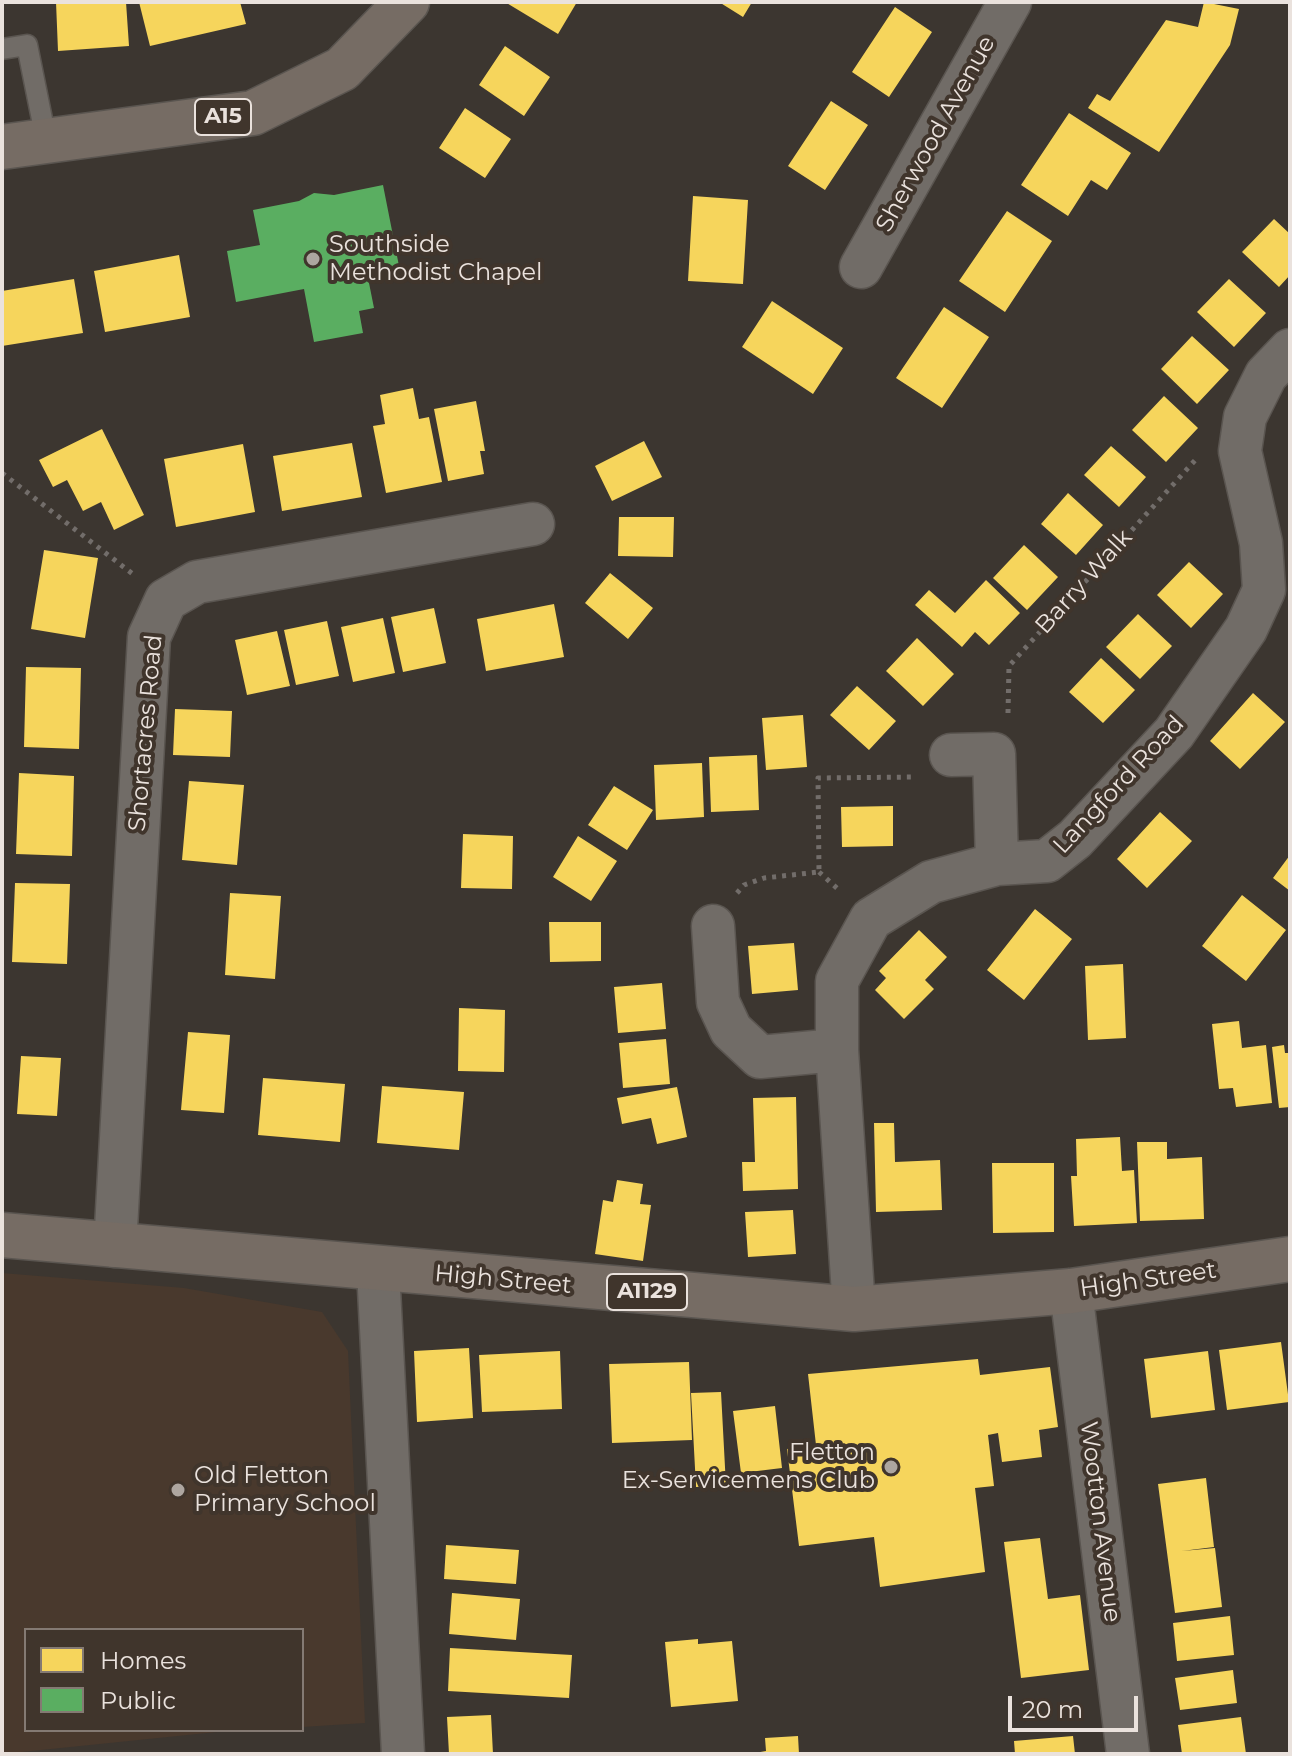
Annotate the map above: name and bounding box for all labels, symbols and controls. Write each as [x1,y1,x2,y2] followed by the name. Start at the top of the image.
[870,31,1002,237] street label: Sherwood Avenue
[195,99,251,135] road number: A15
[329,231,543,287] place label: Southside Methodist Chapel
[304,250,322,268] marker: Southside Methodist Chapel
[1030,524,1138,640] street label: Barry Walk
[123,633,169,833] street label: Shortacres Road
[1048,710,1190,860] street label: Langford Road
[1078,1256,1218,1304] street label: High Street
[433,1260,573,1300] street label: High Street
[607,1274,687,1310] road number: A1129
[1073,1420,1127,1624] street label: Wootton Avenue
[622,1439,875,1495] place label: Fletton Ex-Servicemens Club
[882,1458,900,1476] marker: Fletton Ex-Servicemens Club
[194,1462,376,1518] place label: Old Fletton Primary School
[169,1481,187,1499] marker: Old Fletton Primary School
[24,1628,304,1732] legend
[100,1646,186,1675] text: Homes
[1012,1680,1142,1730] scale bar
[100,1686,176,1715] text: Public
[1022,1695,1083,1724] text: 20 m

